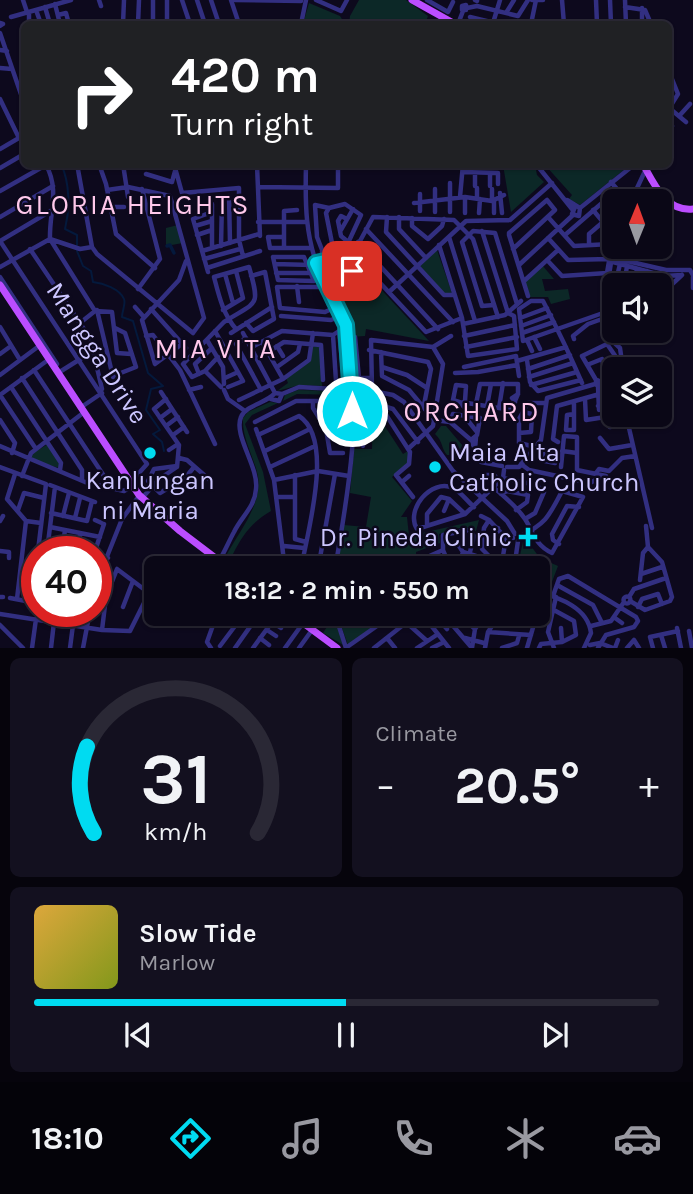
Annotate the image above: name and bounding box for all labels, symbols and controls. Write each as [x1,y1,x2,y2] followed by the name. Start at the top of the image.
[171,47,320,104] text: 420 m
[56,49,147,140] icon: right
[171,106,313,143] text: Turn right
[16,188,250,221] district label: GLORIA HEIGHTS
[602,189,672,259] north arrow
[602,189,672,427] map controls
[322,241,382,301] pin
[333,252,371,290] icon: arrive
[602,273,672,343] button: sound
[40,276,154,430] street label: Mangga Drive
[155,332,277,365] district label: MIA VITA
[602,357,672,427] button: layers
[315,374,389,448] position arrow
[404,395,540,428] district label: ORCHARD
[449,437,639,498] place label: Maia Alta Catholic Church
[142,445,158,461] marker: Kanlungan ni Maria
[427,459,443,475] marker: Maia Alta Catholic Church
[85,465,215,526] place label: Kanlungan ni Maria
[320,522,512,553] place label: Dr. Pineda Clinic
[518,527,538,547] marker: Dr. Pineda Clinic
[21,536,112,627] speed limit sign: 40
[224,575,470,606] text: 18:12 · 2 min · 550 m
[376,720,458,747] text: Climate
[140,737,211,822] text: 31
[454,755,580,816] text: 20.5°
[376,763,395,808] text: −
[639,763,659,808] text: +
[144,817,207,846] text: km/h
[139,918,257,949] text: Slow Tide
[139,949,215,976] text: Marlow
[119,1016,157,1054] icon: previous
[327,1016,365,1054] icon: pause
[536,1016,574,1054] icon: next
[166,1114,215,1163] icon: directions
[278,1114,327,1163] icon: music
[389,1114,438,1163] icon: phone
[501,1114,550,1163] icon: climate
[613,1114,662,1163] icon: car
[31,1120,104,1157] text: 18:10

